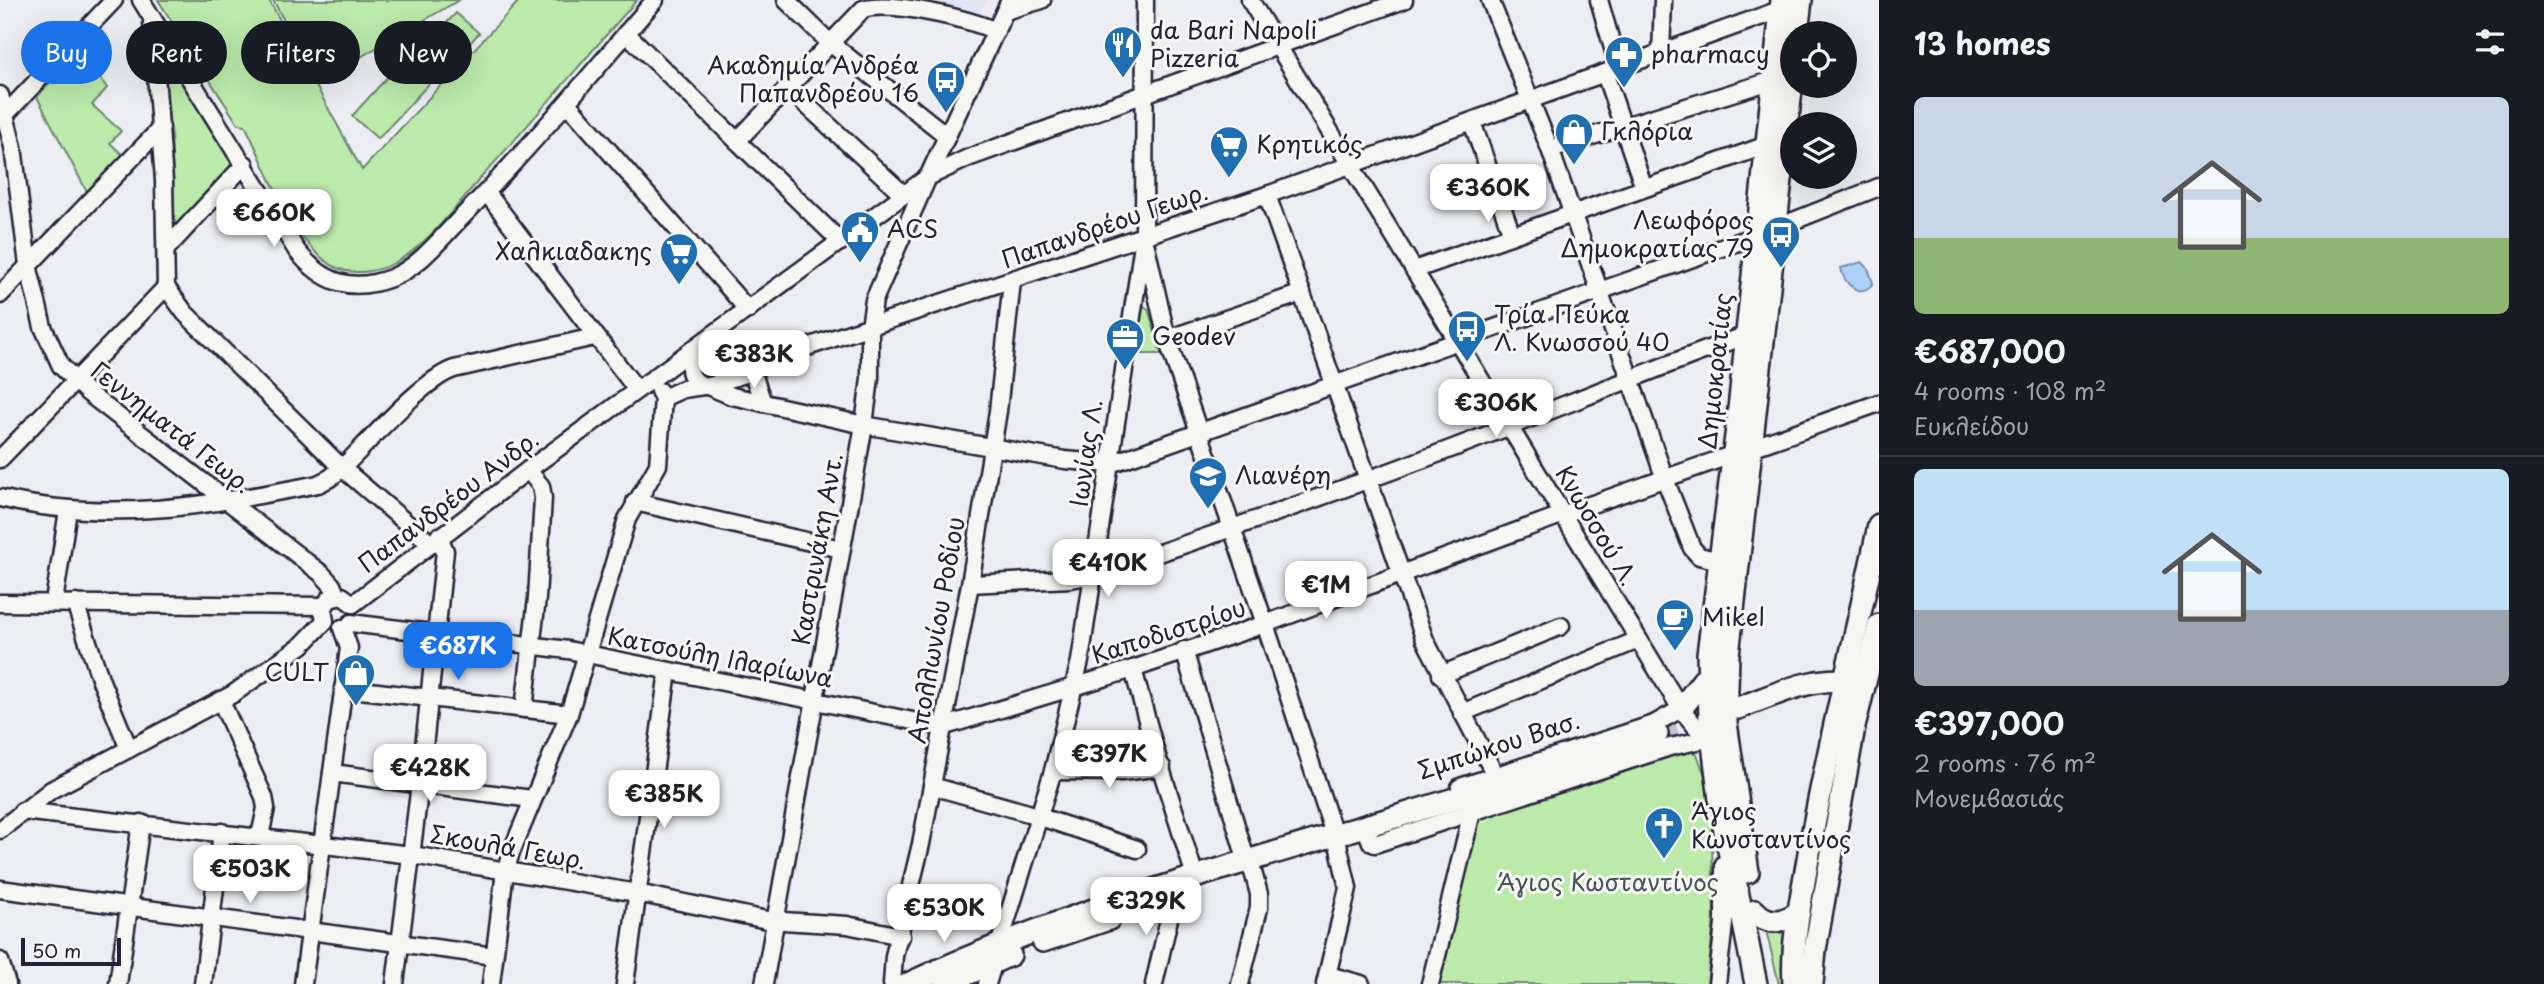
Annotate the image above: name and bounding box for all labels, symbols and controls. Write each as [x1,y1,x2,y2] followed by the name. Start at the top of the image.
[1150,11,1317,75] place label: da Bari Napoli Pizzeria
[1914,20,2051,65] text: 13 homes
[21,21,112,84] chip: Buy
[126,21,227,84] chip: Rent
[241,21,360,84] chip: Filters
[374,21,472,84] chip: New
[1780,21,1857,189] map controls
[1780,21,1857,98] button: locate
[2471,23,2509,61] icon: filters
[1102,24,1144,79] restaurant icon: da Bari Napoli Pizzeria
[1603,34,1645,89] pharmacy icon: pharmacy
[1651,35,1770,71] place label: pharmacy
[707,46,919,110] place label: Ακαδημία Ανδρέα Παπανδρέου 16
[925,59,967,114] bus stop icon: Ακαδημία Ανδρέα Παπανδρέου 16
[1553,111,1595,166] shop icon: Γκλόρια
[1601,112,1693,148] place label: Γκλόρια
[1780,112,1857,189] button: layers
[1208,124,1250,179] supermarket icon: Κρητικός
[1256,125,1363,161] place label: Κρητικός
[2149,142,2275,268] icon: home
[1439,164,1537,224] pin: €360K
[1446,169,1530,204] text: €360K
[996,172,1212,276] street label: Παπανδρέου Γεωρ.
[225,190,323,249] pin: €660K
[232,194,316,229] text: €660K
[1560,201,1754,265] place label: Λεωφόρος Δημοκρατίας 79
[839,209,881,264] public building icon: ACS
[887,210,938,246] place label: ACS
[1760,214,1802,269] bus stop icon: Λεωφόρος Δημοκρατίας 79
[658,231,700,286] supermarket icon: Χαλκιαδακης
[495,232,652,268] place label: Χαλκιαδακης
[1688,291,1740,451] street label: Δημοκρατίας
[1494,295,1670,359] place label: Τρία Πεύκα Λ. Κνωσσού 40
[1446,308,1488,363] bus stop icon: Τρία Πεύκα Λ. Κνωσσού 40
[1104,316,1146,371] office icon: Geodev
[1152,317,1236,353] place label: Geodev
[1914,328,2066,373] text: €687,000
[705,330,803,390] pin: €383K
[714,335,794,370] text: €383K
[84,352,261,501] street label: Γεννηματά Γεωρ.
[1914,373,2107,408] text: 4 rooms · 108 m²
[1447,380,1545,439] pin: €306K
[1454,384,1538,419] text: €306K
[1060,397,1110,509] street label: Ιωνίας Λ.
[1914,408,2029,443] text: Ευκλείδου
[350,420,546,580] street label: Παπανδρέου Ανδρ.
[781,450,851,648] street label: Καστρινάκη Αντ.
[1187,455,1229,510] school or university icon: Λιανέρη
[1235,456,1331,492] place label: Λιανέρη
[1548,458,1648,592] street label: Κνωσσού Λ.
[897,514,973,746] street label: Απολλωνίου Ροδίου
[2149,514,2275,640] icon: home
[1059,540,1157,599] pin: €410K
[1069,544,1147,579] text: €410K
[1292,562,1360,621] pin: €1M
[1301,566,1351,601] text: €1M
[1087,588,1250,672] street label: Καποδιστρίου
[1654,597,1696,652] cafe icon: Mikel
[1702,598,1765,634] place label: Mikel
[605,617,836,696] street label: Κατσούλη Ιλαρίωνα
[409,622,507,682] pin: €687K
[419,627,497,662] text: €687K
[335,652,377,707] shop icon: CULT
[265,653,330,689] place label: CULT
[1914,700,2064,745] text: €397,000
[1413,701,1584,787] street label: Σμπώκου Βασ.
[1060,730,1158,790] pin: €397K
[1071,735,1147,770] text: €397K
[381,744,479,804] pin: €428K
[1914,745,2096,780] text: 2 rooms · 76 m²
[390,749,470,784] text: €428K
[615,770,713,830] pin: €385K
[625,775,703,810] text: €385K
[1914,780,2064,815] text: Μονεμβασιάς
[1691,792,1851,856] place label: Άγιος Κωνσταντίνος
[1643,805,1685,860] church icon: Άγιος Κωνσταντίνος
[428,815,589,877] street label: Σκουλά Γεωρ.
[201,846,299,905] pin: €503K
[209,850,291,885] text: €503K
[1497,863,1719,899] park label: Άγιος Κωσταντίνος
[1097,878,1195,937] pin: €329K
[1106,882,1186,917] text: €329K
[895,884,993,944] pin: €530K
[903,889,985,924] text: €530K
[21,935,121,967] scale bar
[32,936,81,964] text: 50 m

